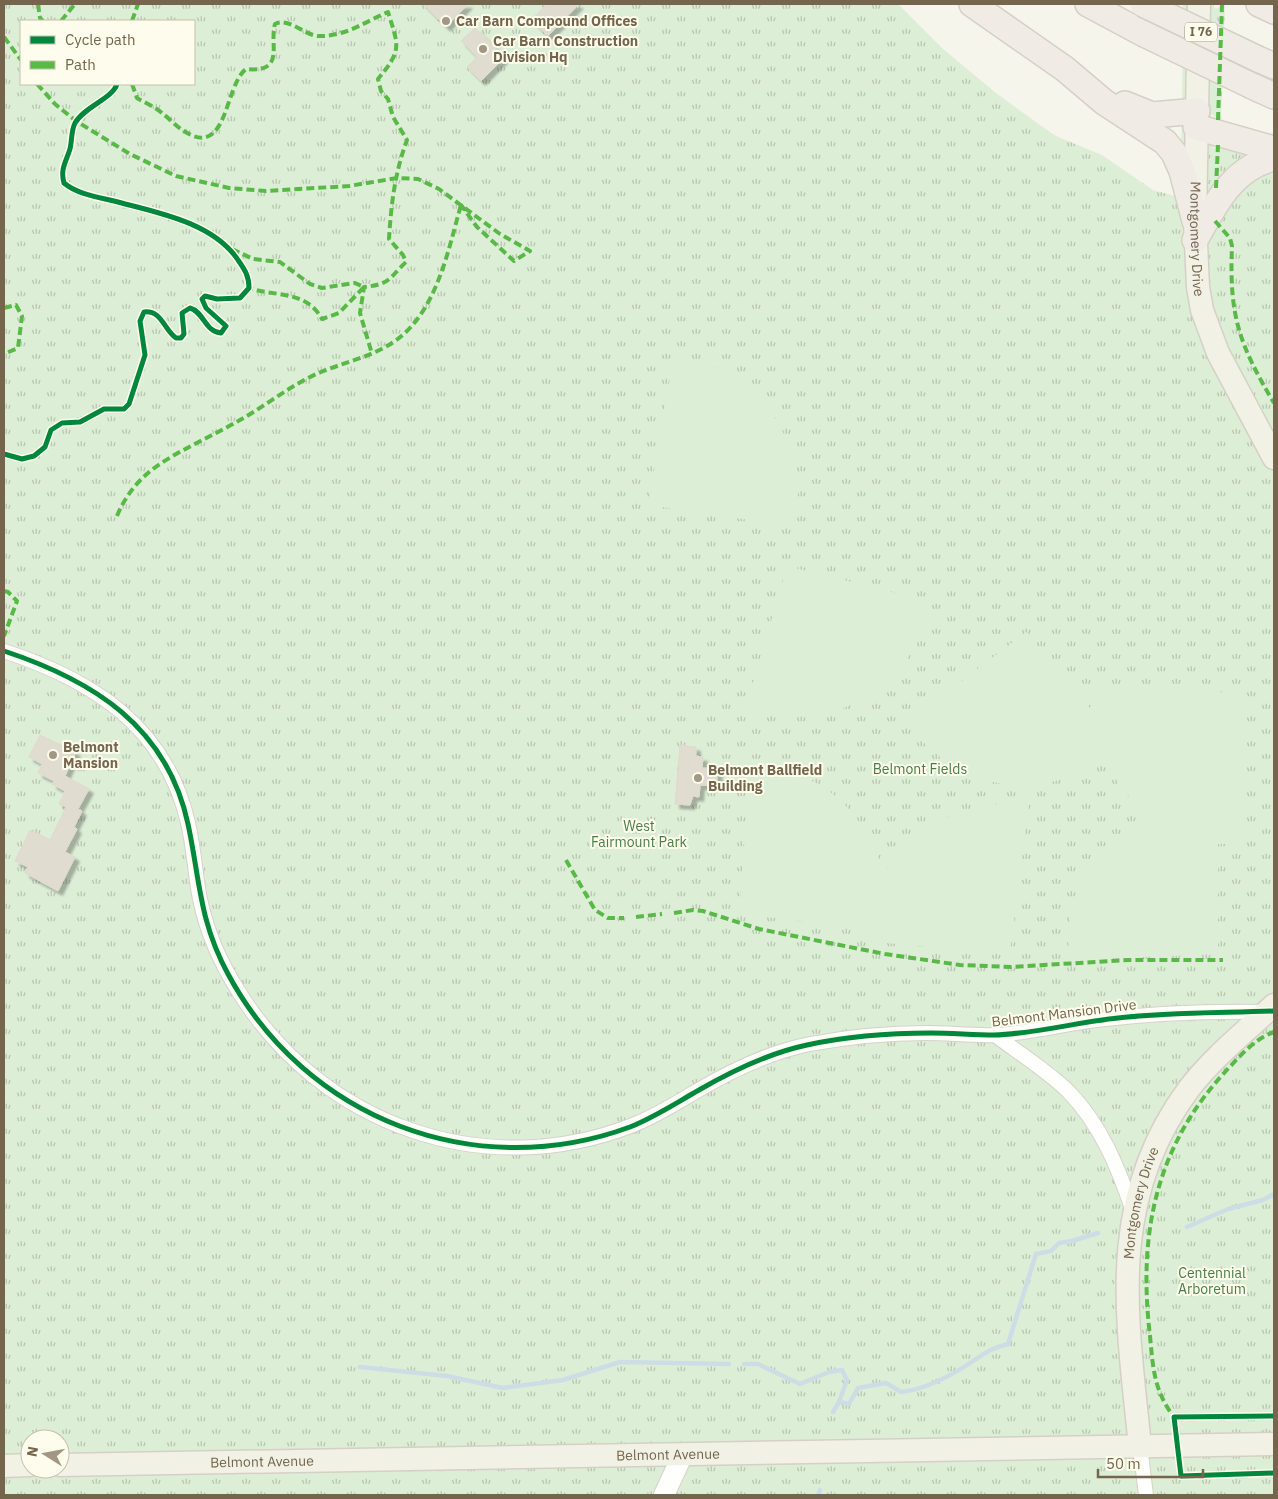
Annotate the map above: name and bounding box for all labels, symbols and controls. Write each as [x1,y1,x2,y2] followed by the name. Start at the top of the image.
[456,12,637,30] place label: Car Barn Compound Offices
[440,15,452,27] marker: Car Barn Compound Offices
[20,20,195,85] legend
[1185,22,1217,42] road number: I 76
[65,30,136,49] text: Cycle path
[493,32,638,66] place label: Car Barn Construction Division Hq
[477,43,489,55] marker: Car Barn Construction Division Hq
[65,55,96,74] text: Path
[1186,181,1209,298] street label: Montgomery Drive
[63,738,119,772] place label: Belmont Mansion
[47,749,59,761] marker: Belmont Mansion
[873,760,967,778] park label: Belmont Fields
[708,761,822,795] place label: Belmont Ballfield Building
[692,772,704,784] marker: Belmont Ballfield Building
[591,817,688,851] park label: West Fairmount Park
[991,995,1138,1031] street label: Belmont Mansion Drive
[1120,1144,1163,1260] street label: Montgomery Drive
[1178,1264,1246,1298] park label: Centennial Arboretum
[20,1429,70,1479] north arrow
[22,1445,42,1458] text: N
[616,1445,720,1464] street label: Belmont Avenue
[1098,1446,1203,1478] scale bar
[210,1452,314,1471] street label: Belmont Avenue
[1106,1454,1141,1473] text: 50 m

